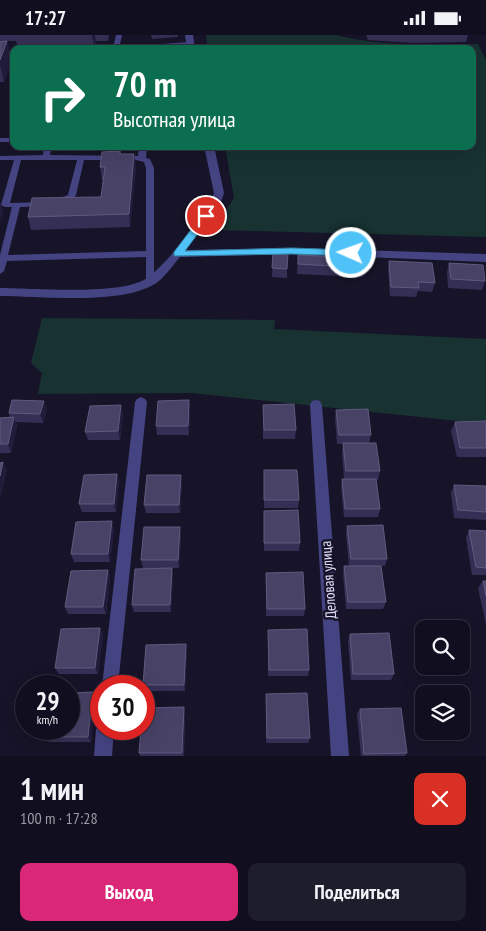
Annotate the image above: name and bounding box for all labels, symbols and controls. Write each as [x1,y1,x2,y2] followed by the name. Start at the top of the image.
[25,6,66,30] text: 17:27
[113,61,177,107] text: 70 m
[30,65,95,130] icon: right
[113,105,235,133] text: Высотная улица
[185,195,227,237] pin
[192,202,220,230] icon: arrive
[324,226,376,278] position arrow
[316,540,340,620] street label: Деловая улица
[415,620,470,740] map controls
[415,620,470,675] button: search
[90,675,155,740] speed limit sign: 30
[36,685,59,717] text: 29
[415,685,470,740] button: layers
[37,712,58,727] text: km/h
[20,769,84,808] text: 1 мин
[414,773,466,825] button: close
[20,808,98,828] text: 100 m · 17:28
[20,863,238,921] button: Выход
[248,863,466,921] button: Поделиться

